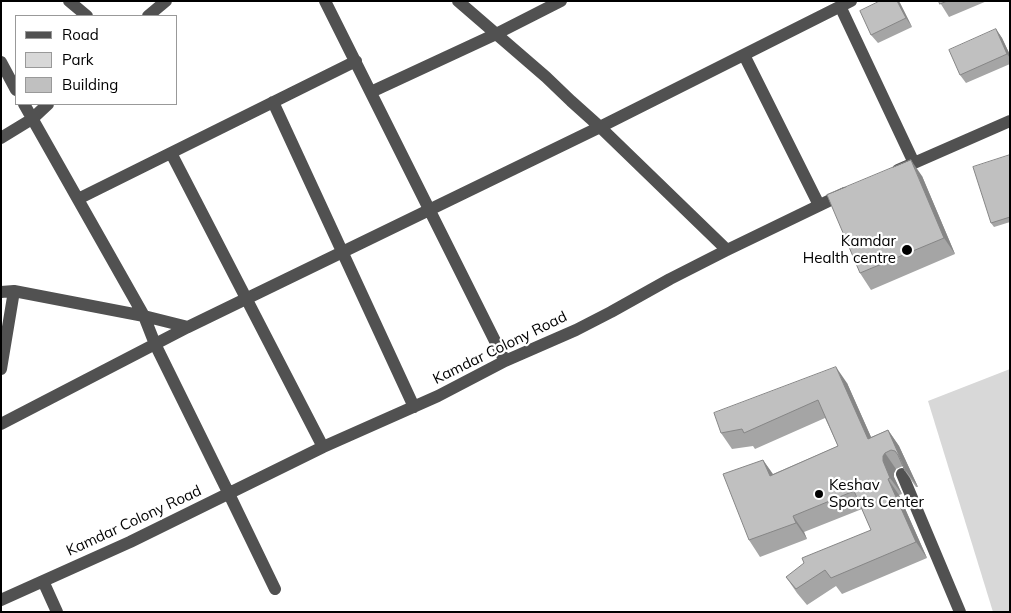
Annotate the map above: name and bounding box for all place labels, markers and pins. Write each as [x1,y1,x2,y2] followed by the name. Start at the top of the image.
[803,232,896,267] place label: Kamdar Health centre
[900,243,914,257] marker: Kamdar Health centre
[829,476,924,511] place label: Keshav Sports Center
[813,488,825,500] marker: Keshav Sports Center

